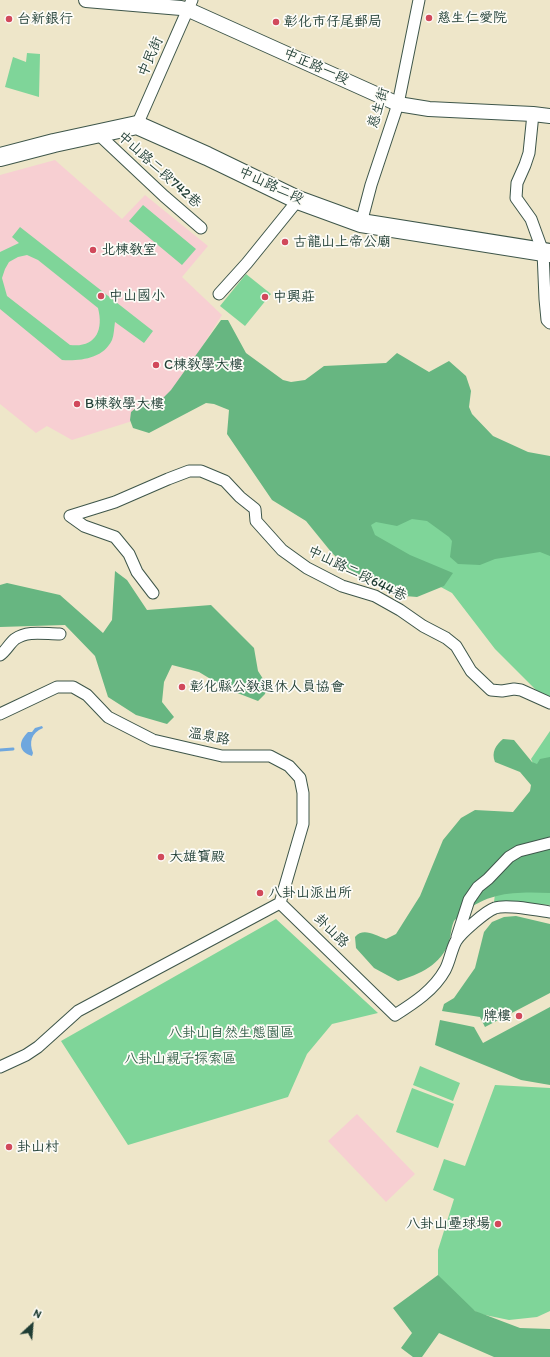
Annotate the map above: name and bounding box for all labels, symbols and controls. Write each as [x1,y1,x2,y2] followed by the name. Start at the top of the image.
[437,10,507,26] place label: 慈生仁愛院
[17,11,73,27] place label: 台新銀行
[424,13,434,23] marker: 慈生仁愛院
[4,14,14,24] marker: 台新銀行
[284,14,382,30] place label: 彰化市仔尾郵局
[271,17,281,27] marker: 彰化市仔尾郵局
[135,34,167,80] street label: 中民街
[281,45,351,89] street label: 中正路一段
[365,85,393,131] street label: 慈生街
[114,128,204,212] street label: 中山路二段742巷
[236,164,306,208] street label: 中山路二段
[293,234,391,250] place label: 古龍山上帝公廟
[280,237,290,247] marker: 古龍山上帝公廟
[101,242,157,258] place label: 北棟教室
[88,245,98,255] marker: 北棟教室
[109,288,165,304] place label: 中山國小
[273,289,315,305] place label: 中興莊
[96,291,106,301] marker: 中山國小
[260,292,270,302] marker: 中興莊
[164,357,243,373] place label: C棟教學大樓
[151,360,161,370] marker: C棟教學大樓
[85,396,164,412] place label: B棟教學大樓
[72,399,82,409] marker: B棟教學大樓
[305,543,409,605] street label: 中山路二段644巷
[190,679,344,695] place label: 彰化縣公教退休人員協會
[177,682,187,692] marker: 彰化縣公教退休人員協會
[187,725,231,749] street label: 溫泉路
[169,849,225,865] place label: 大雄寶殿
[156,852,166,862] marker: 大雄寶殿
[268,885,352,901] place label: 八卦山派出所
[255,888,265,898] marker: 八卦山派出所
[310,910,352,952] street label: 卦山路
[483,1008,511,1024] place label: 牌樓
[514,1011,524,1021] marker: 牌樓
[168,1025,294,1041] park label: 八卦山自然生態園區
[124,1051,236,1067] park label: 八卦山親子探索區
[17,1139,59,1155] place label: 卦山村
[4,1142,14,1152] marker: 卦山村
[406,1216,490,1232] place label: 八卦山壘球場
[493,1219,503,1229] marker: 八卦山壘球場
[12,1305,52,1345] north arrow
[31,1306,44,1321] text: N

